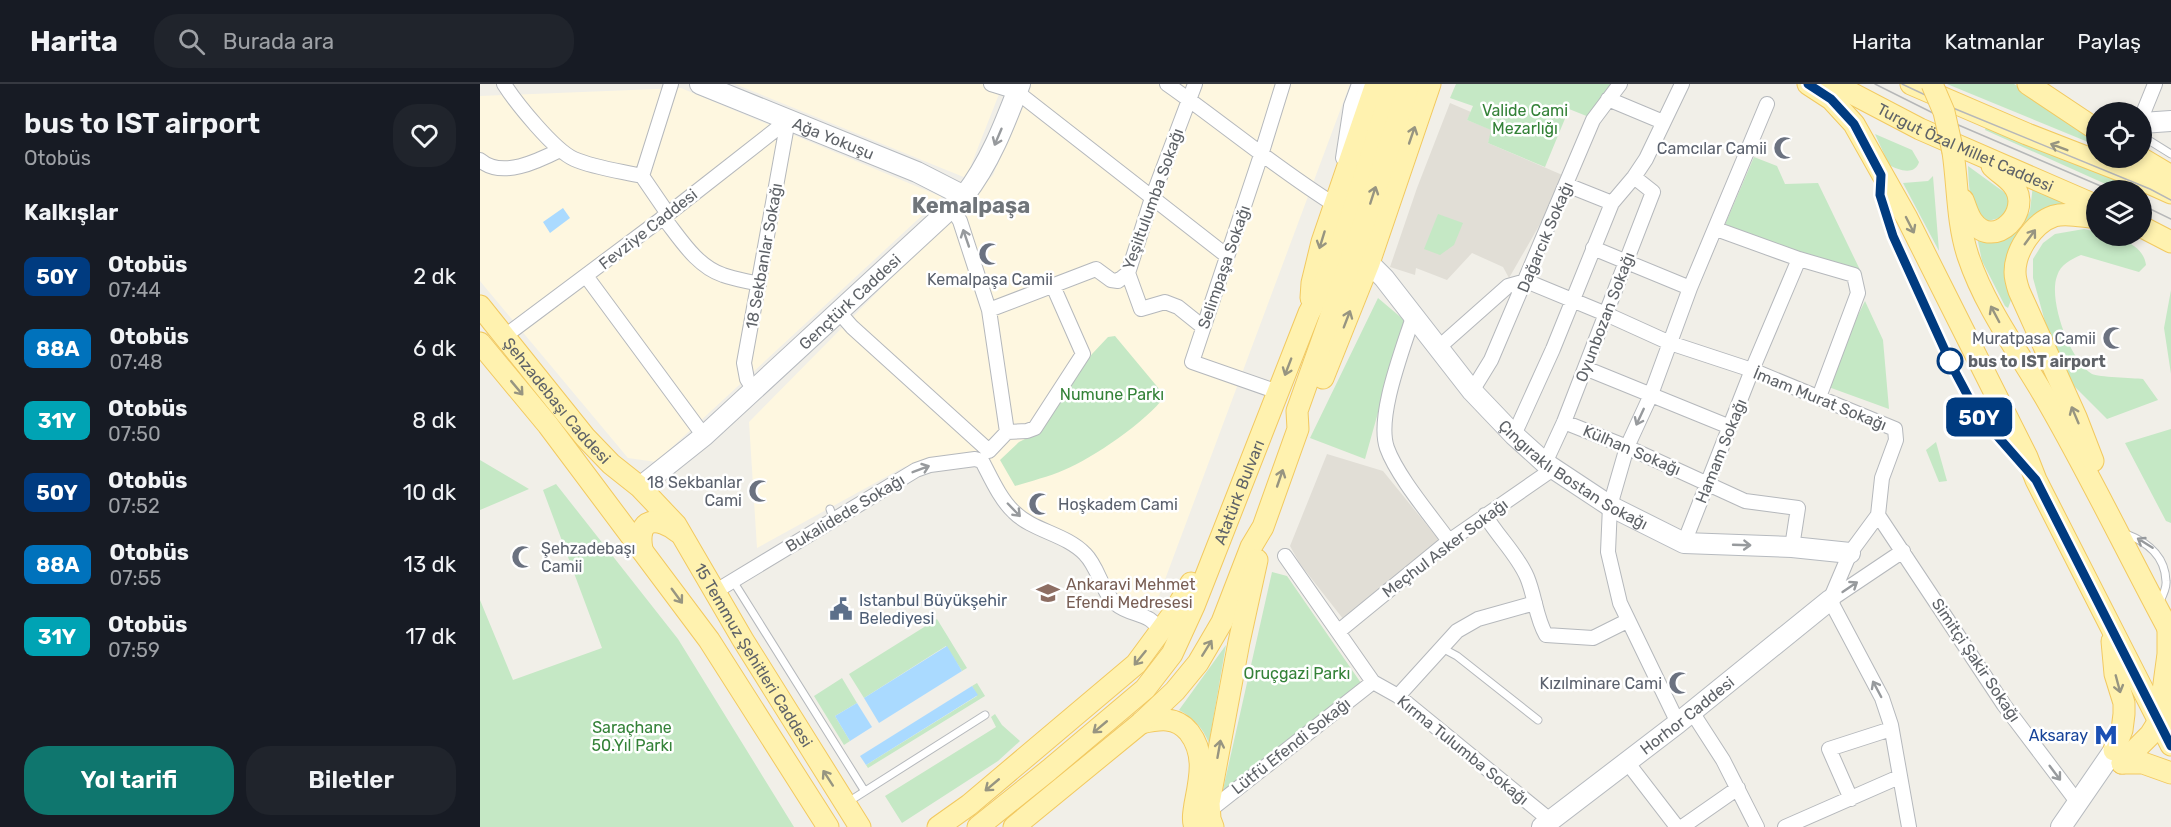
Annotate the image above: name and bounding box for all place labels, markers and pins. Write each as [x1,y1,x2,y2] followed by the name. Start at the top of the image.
[1772,135,1798,161] mosque icon: Camcılar Camii
[1657,139,1767,158] place label: Camcılar Camii
[977,241,1003,267] mosque icon: Kemalpaşa Camii
[927,270,1053,289] place label: Kemalpaşa Camii
[2101,325,2127,351] mosque icon: Muratpasa Camii
[1972,329,2096,348] place label: Muratpasa Camii
[1937,348,1963,374] marker: bus to IST airport
[1968,352,2106,371] place label: bus to IST airport
[647,473,742,510] place label: 18 Sekbanlar Cami
[747,478,773,504] mosque icon: 18 Sekbanlar Cami
[1027,491,1053,517] mosque icon: Hoşkadem Cami
[1058,495,1178,514] place label: Hoşkadem Cami
[541,539,636,576] place label: Şehzadebaşı Camii
[510,544,536,570] mosque icon: Şehzadebaşı Camii
[1066,575,1195,612] place label: Ankaravi Mehmet Efendi Medresesi
[1035,580,1061,606] school or university icon: Ankaravi Mehmet Efendi Medresesi
[859,591,1007,628] place label: Istanbul Büyükşehir Belediyesi
[828,596,854,622] public building icon: Istanbul Büyükşehir Belediyesi
[1667,670,1693,696] mosque icon: Kızılminare Cami
[1540,674,1662,693] place label: Kızılminare Cami
[2093,722,2119,748] metro station icon: Aksaray
[2029,726,2088,745] place label: Aksaray

